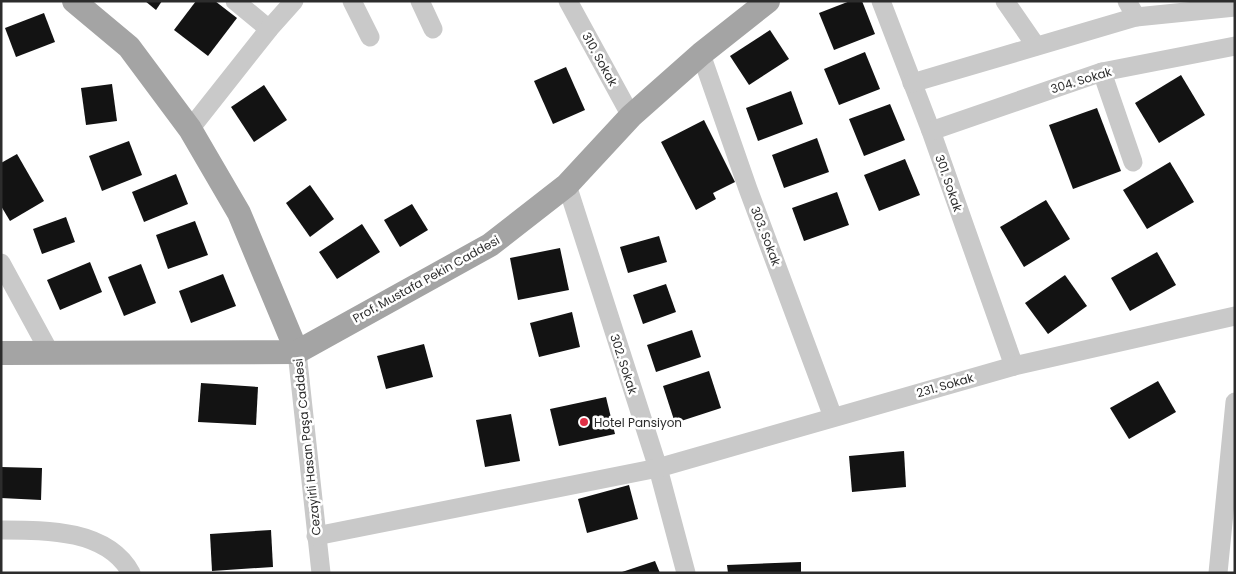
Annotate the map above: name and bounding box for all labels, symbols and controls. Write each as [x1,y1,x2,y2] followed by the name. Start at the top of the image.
[578,29,622,90] street label: 310. Sokak
[1048,62,1114,97] street label: 304. Sokak
[931,152,967,215] street label: 301. Sokak
[747,204,785,269] street label: 303. Sokak
[350,231,503,327] street label: Prof. Mustafa Pekin Caddesi
[606,332,642,397] street label: 302. Sokak
[289,357,325,536] street label: Cezayirli Hasan Paşa Caddesi
[914,369,976,401] street label: 231. Sokak
[594,414,682,431] place label: Hotel Pansiyon
[578,416,590,428] marker: Hotel Pansiyon

